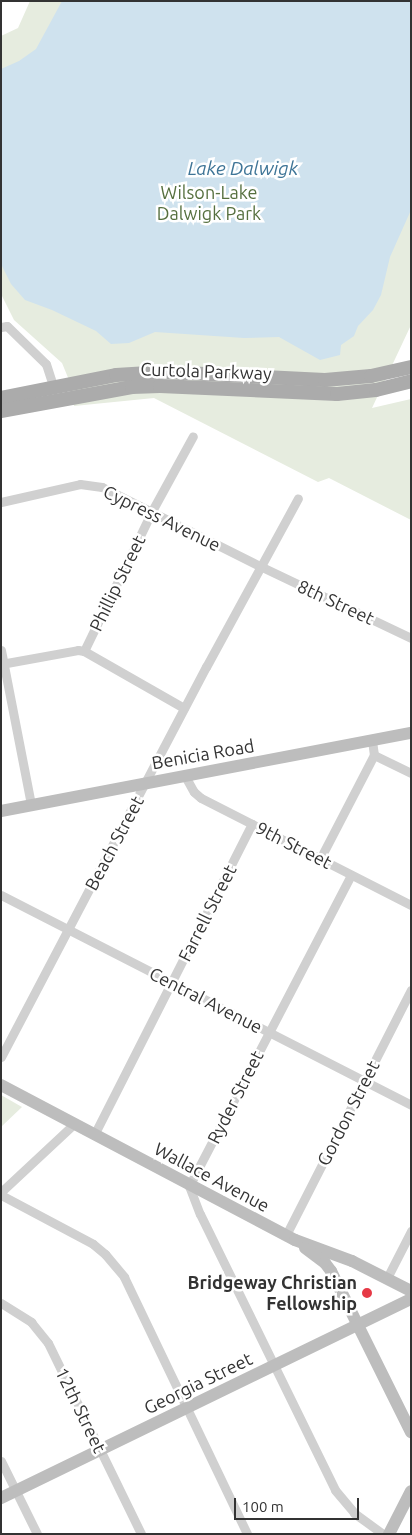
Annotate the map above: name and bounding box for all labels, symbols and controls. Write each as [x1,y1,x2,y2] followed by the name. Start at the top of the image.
[188,158,298,180] water label: Lake Dalwigk
[157,182,261,224] park label: Wilson-Lake Dalwigk Park
[140,358,272,384] street label: Curtola Parkway
[100,480,224,556] street label: Cypress Avenue
[84,531,150,635] street label: Phillip Street
[294,575,378,629] street label: 8th Street
[150,734,256,774] street label: Benicia Road
[80,792,148,894] street label: Beach Street
[253,817,335,873] street label: 9th Street
[173,861,241,965] street label: Farrell Street
[146,962,266,1038] street label: Central Avenue
[202,1047,268,1147] street label: Ryder Street
[312,1057,384,1169] street label: Gordon Street
[151,1138,273,1216] street label: Wallace Avenue
[188,1272,357,1315] place label: Bridgeway Christian Fellowship
[361,1287,373,1299] marker: Bridgeway Christian Fellowship
[140,1348,256,1418] street label: Georgia Street
[51,1364,111,1456] street label: 12th Street
[237,1488,362,1520] scale bar
[242,1498,284,1515] text: 100 m

